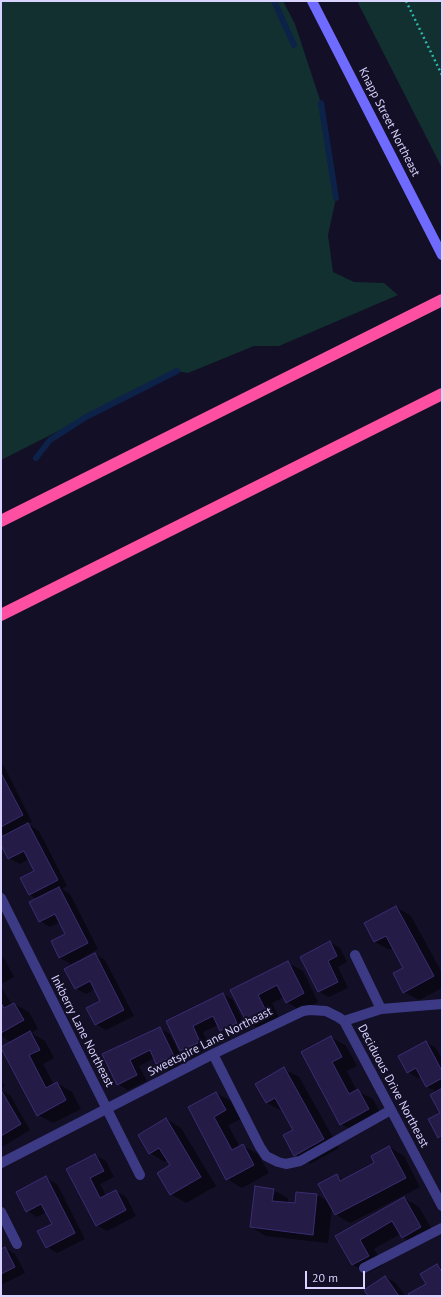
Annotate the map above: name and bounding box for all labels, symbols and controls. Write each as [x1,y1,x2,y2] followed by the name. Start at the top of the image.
[355,65,423,179] street label: Knapp Street Northeast
[47,973,117,1089] street label: Inkberry Lane Northeast
[145,1004,275,1080] street label: Sweetspire Lane Northeast
[354,1022,432,1150] street label: Deciduous Drive Northeast
[307,1263,367,1289] scale bar
[312,1270,338,1285] text: 20 m

